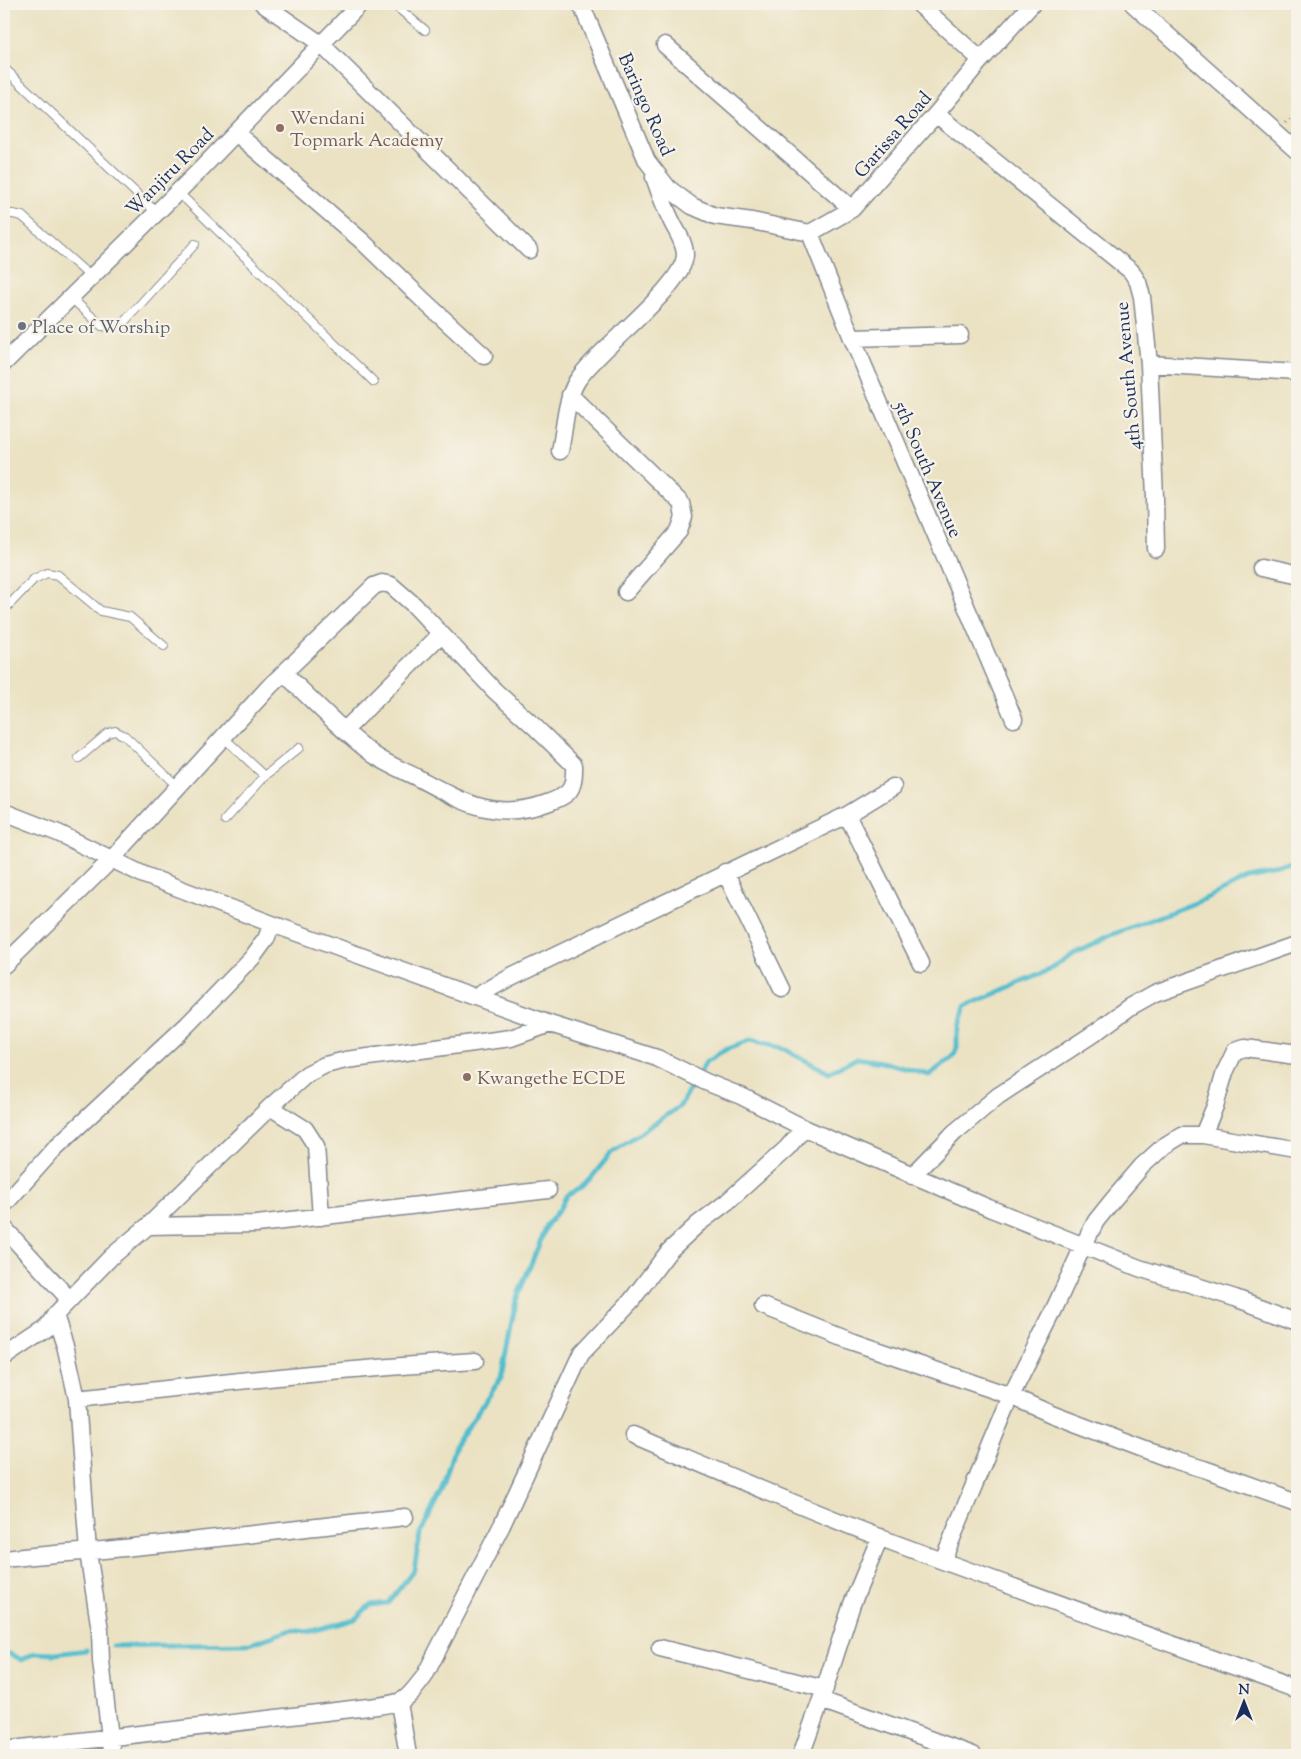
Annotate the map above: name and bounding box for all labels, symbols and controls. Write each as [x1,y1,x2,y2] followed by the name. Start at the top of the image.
[610,49,680,161] street label: Baringo Road
[849,86,939,185] street label: Garissa Road
[290,106,444,155] place label: Wendani Topmark Academy
[121,122,221,223] street label: Wanjiru Road
[274,122,286,134] marker: Wendani Topmark Academy
[1110,300,1149,451] street label: 4th South Avenue
[32,315,170,342] place label: Place of Worship
[16,320,28,332] marker: Place of Worship
[885,397,968,543] street label: 5th South Avenue
[477,1066,626,1093] place label: Kwangethe ECDE
[461,1071,473,1083] marker: Kwangethe ECDE
[1218,1676,1268,1726] north arrow
[1238,1681,1250,1701] text: N

